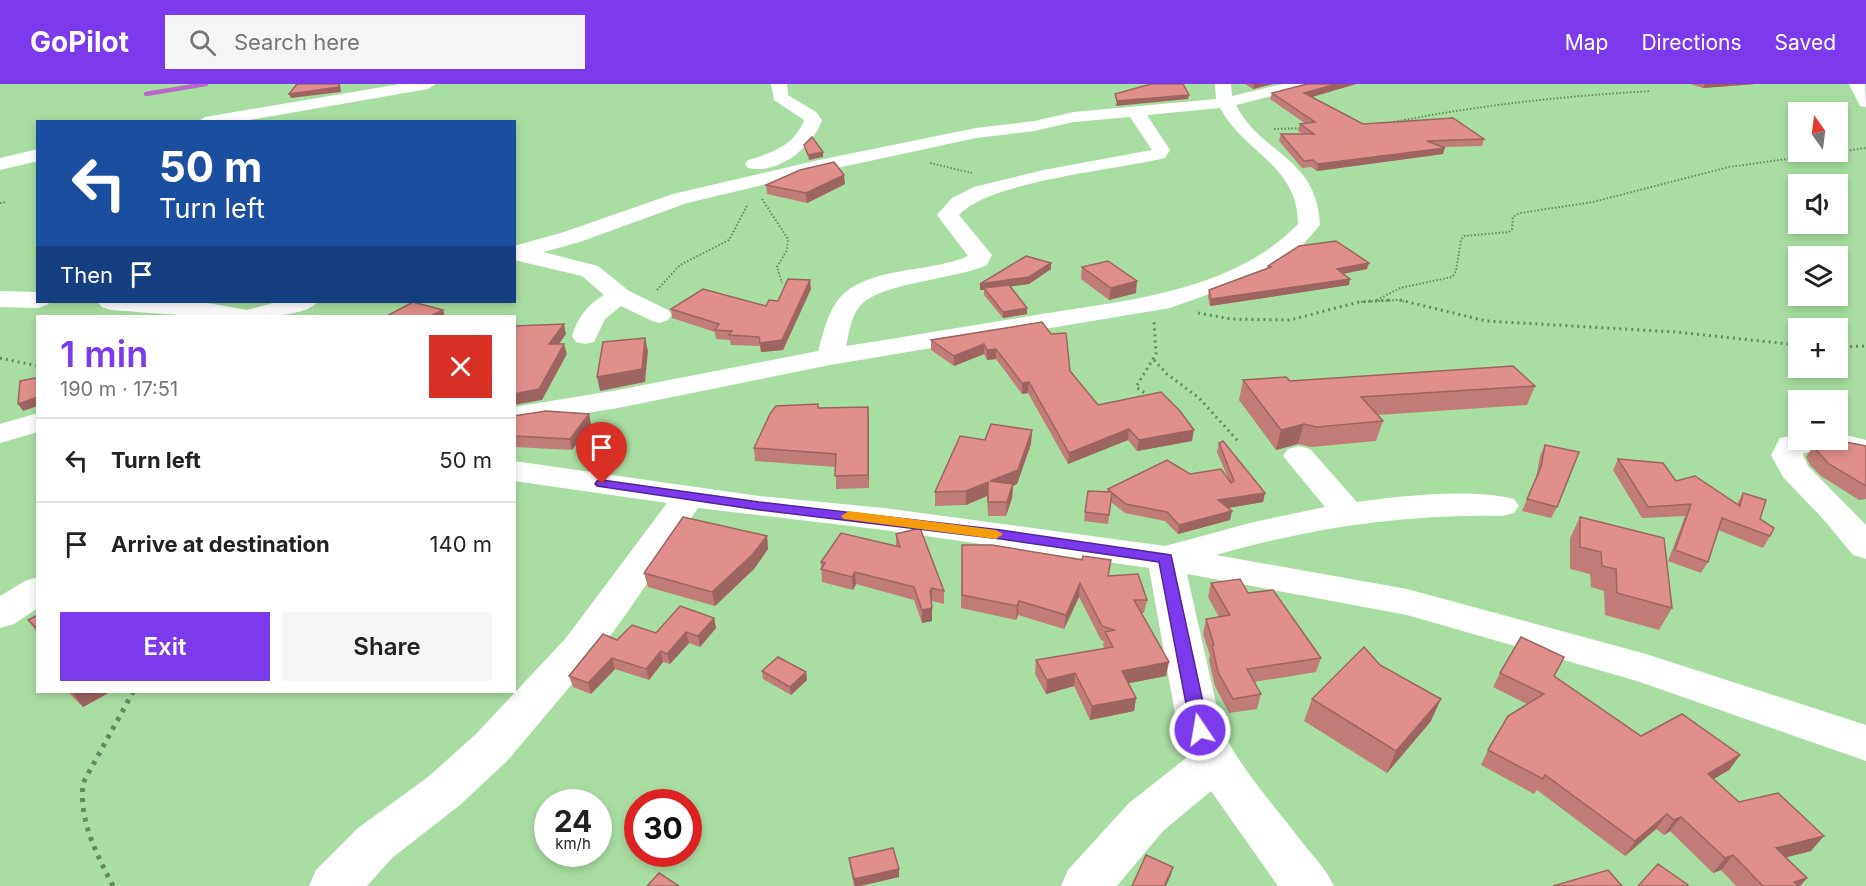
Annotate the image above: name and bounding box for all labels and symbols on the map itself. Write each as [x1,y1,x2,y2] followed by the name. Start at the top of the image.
[1788,102,1848,162] north arrow
[576,422,627,484] pin
[1168,698,1232,762] position arrow
[624,789,702,867] speed limit sign: 30

